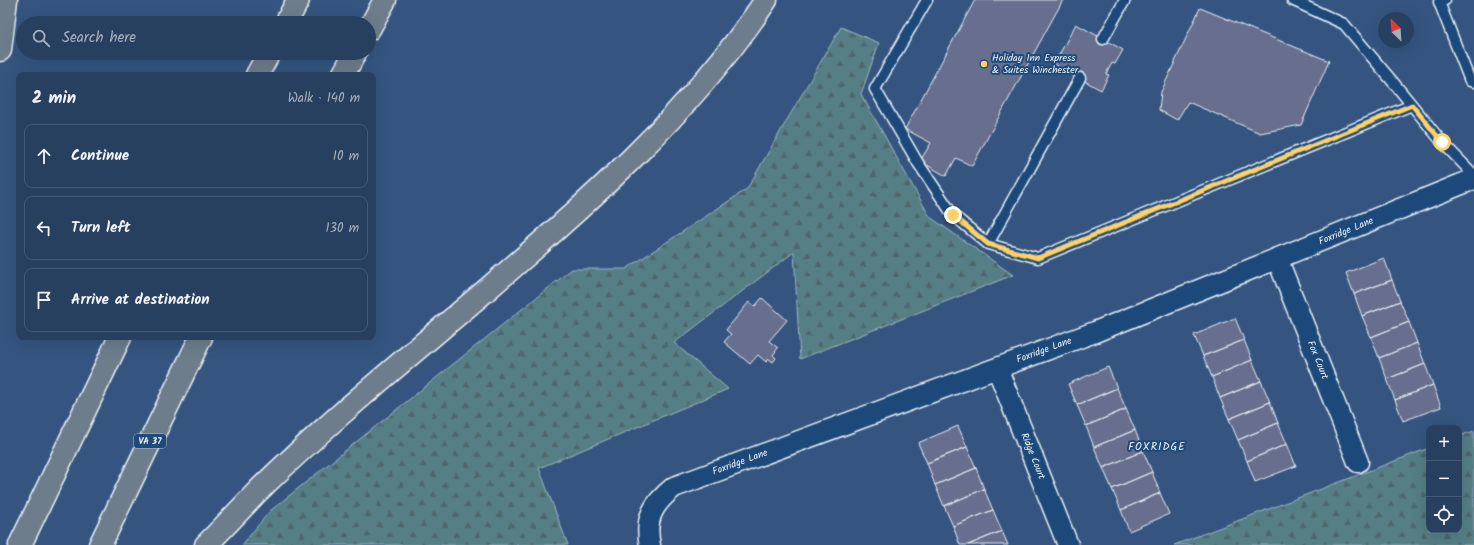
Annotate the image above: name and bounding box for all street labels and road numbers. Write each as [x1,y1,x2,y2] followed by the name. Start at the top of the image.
[1316,213,1376,249] street label: Foxridge Lane
[1014,332,1074,367] street label: Foxridge Lane
[1303,338,1333,382] street label: Fox Court
[1016,430,1050,482] street label: Ridge Court
[134,434,166,448] road number: VA 37
[710,444,770,479] street label: Foxridge Lane

